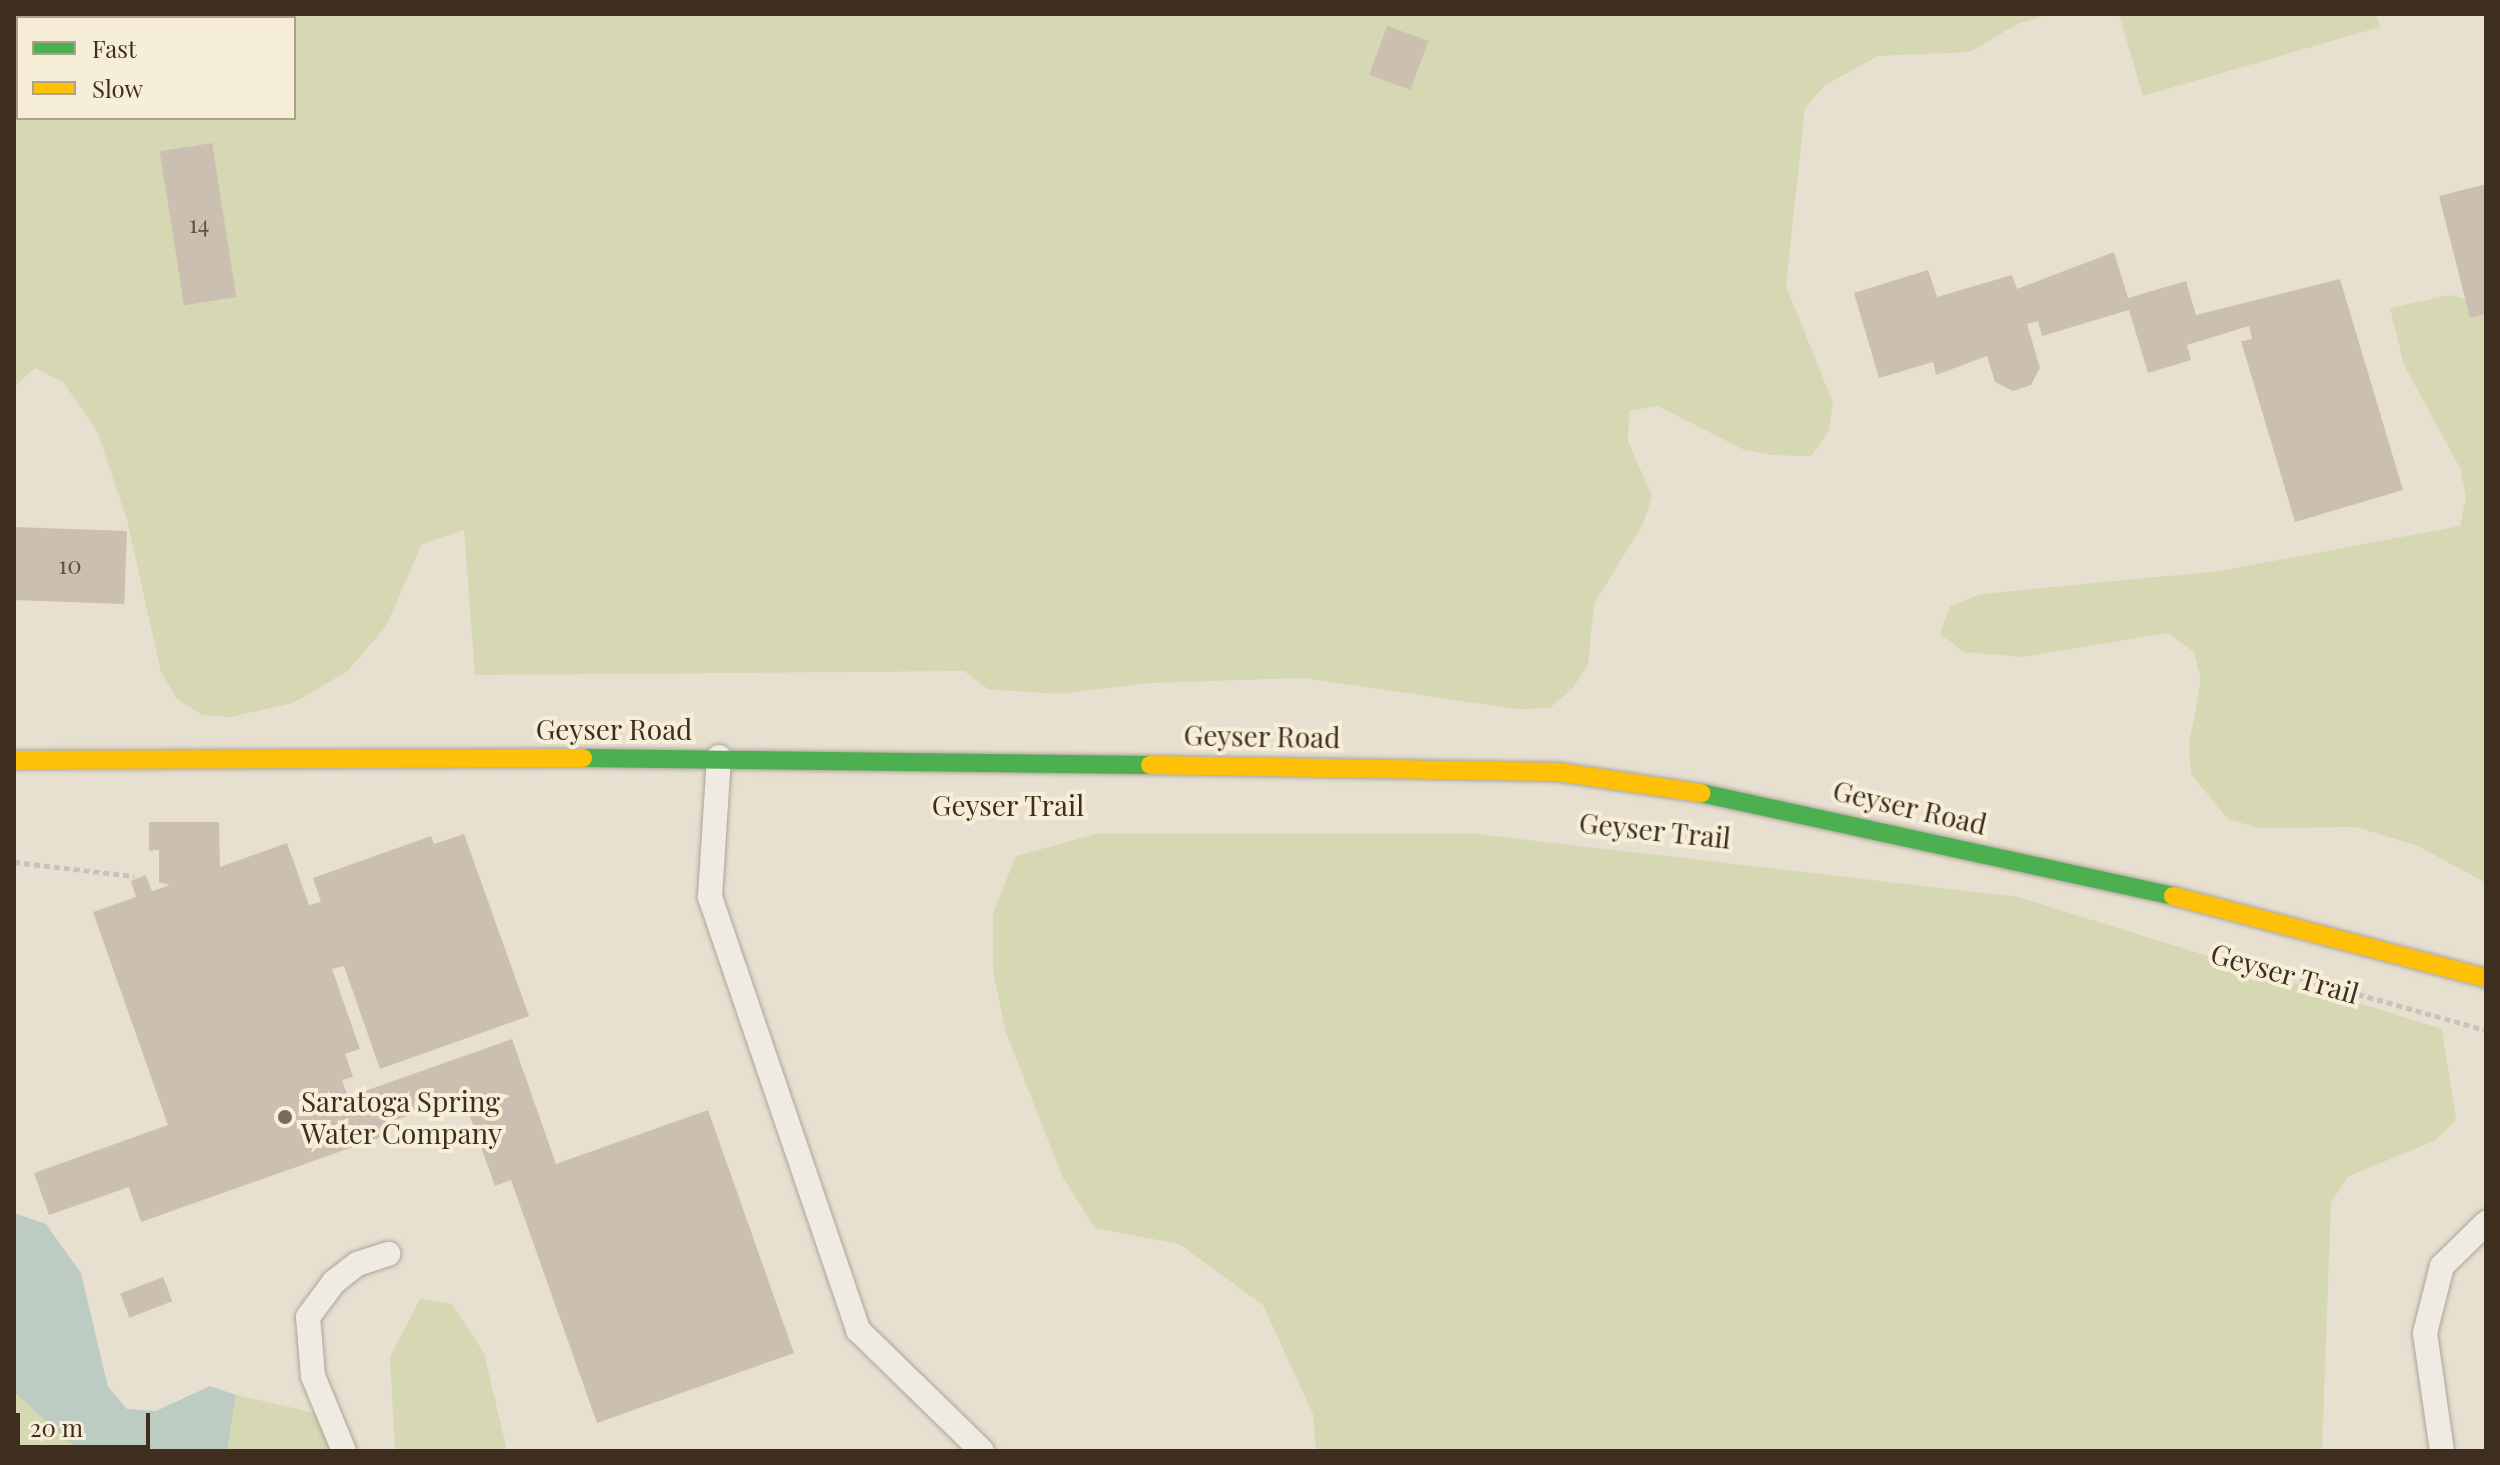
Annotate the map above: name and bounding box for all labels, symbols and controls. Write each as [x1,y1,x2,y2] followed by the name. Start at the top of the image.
[16,16,296,120] legend
[92,32,137,64] text: Fast
[92,72,143,104] text: Slow
[189,210,209,238] house number: 14
[58,551,82,579] house number: 10
[535,712,693,746] street label: Geyser Road
[1183,718,1341,754] street label: Geyser Road
[1830,773,1990,841] street label: Geyser Road
[931,788,1085,822] street label: Geyser Trail
[1577,805,1733,855] street label: Geyser Trail
[2207,936,2363,1010] street label: Geyser Trail
[301,1084,503,1150] place label: Saratoga Spring Water Company
[276,1108,294,1126] marker: Saratoga Spring Water Company
[20,1397,154,1447] scale bar
[30,1411,83,1443] text: 20 m

